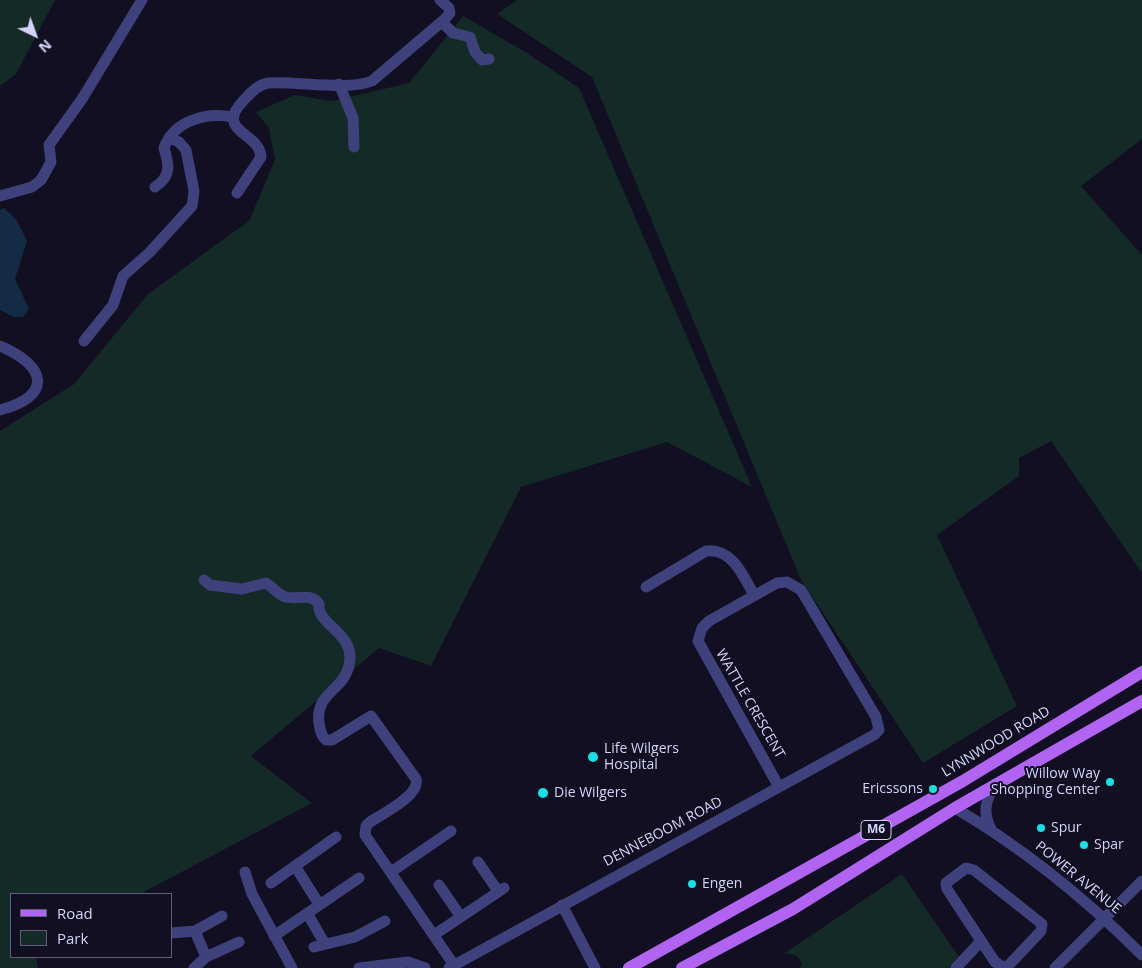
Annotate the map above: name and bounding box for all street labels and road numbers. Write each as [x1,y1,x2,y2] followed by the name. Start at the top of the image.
[712,646,788,762] street label: WATTLE CRESCENT
[939,703,1053,781] street label: LYNNWOOD ROAD
[601,794,725,870] street label: DENNEBOOM ROAD
[861,820,891,840] road number: M6
[1032,838,1124,918] street label: POWER AVENUE

